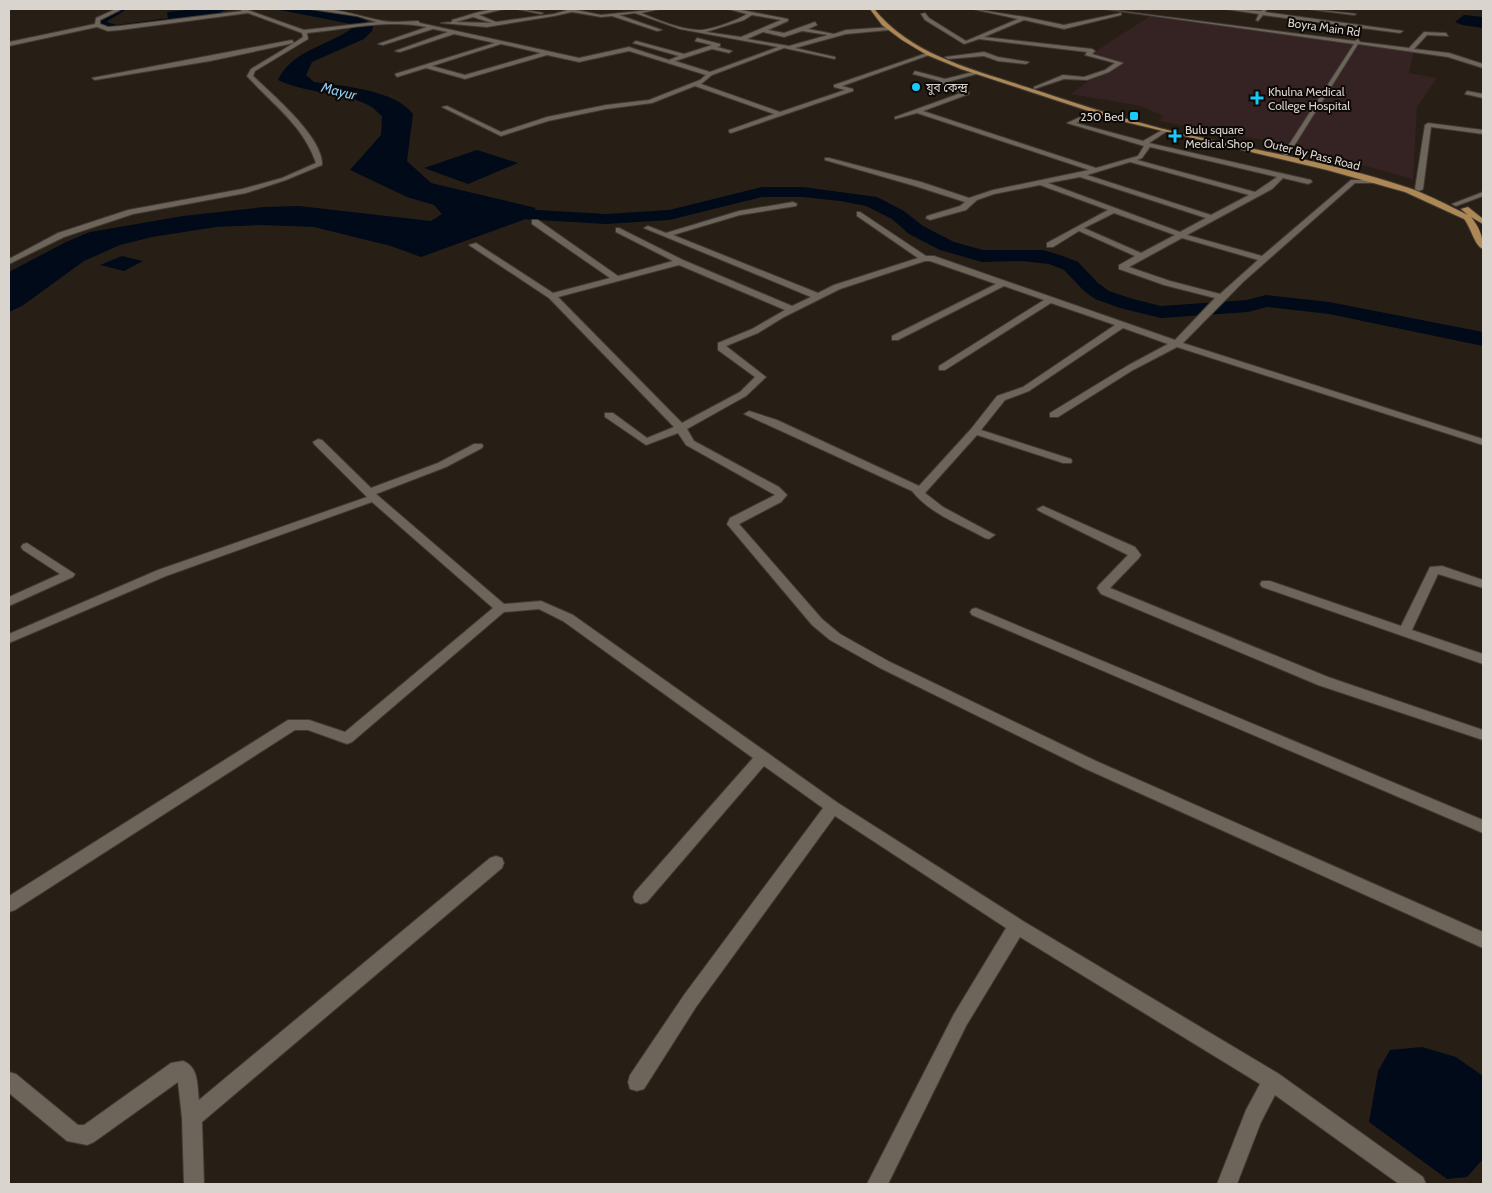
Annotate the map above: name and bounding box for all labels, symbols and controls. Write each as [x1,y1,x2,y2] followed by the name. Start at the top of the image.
[1287,14,1361,40] street label: Boyra Main Rd
[319,78,359,104] water label: Mayur
[925,80,968,96] place label: যুব কেন্দ্র
[910,81,922,93] marker: যুব কেন্দ্র
[1268,84,1350,113] place label: Khulna Medical College Hospital
[1250,91,1264,105] marker: Khulna Medical College Hospital
[1080,109,1124,124] place label: 250 Bed
[1128,110,1140,122] marker: 250 Bed
[1185,122,1254,151] place label: Bulu square Medical Shop
[1169,130,1181,142] marker: Bulu square Medical Shop
[1262,135,1362,173] street label: Outer By Pass Road

